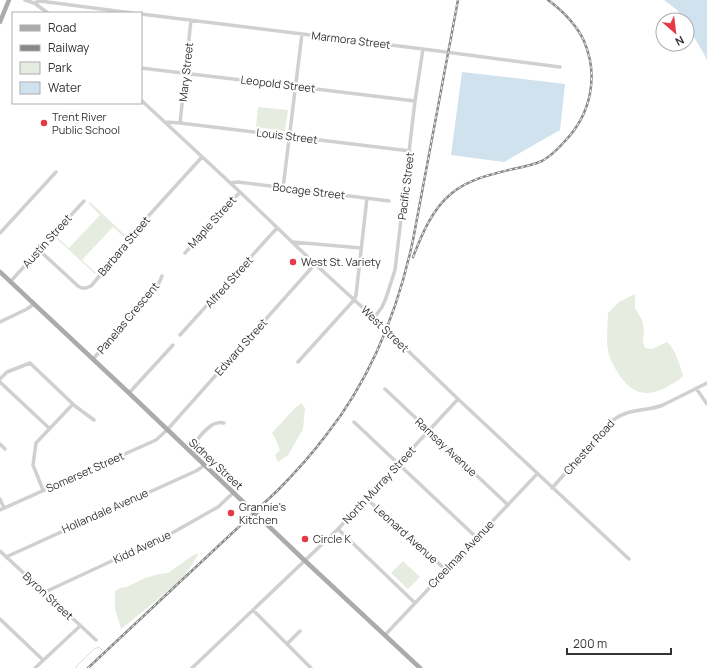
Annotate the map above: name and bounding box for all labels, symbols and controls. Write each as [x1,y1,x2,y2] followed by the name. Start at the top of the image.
[12,12,142,104] legend
[655,12,695,52] north arrow
[48,19,76,36] text: Road
[311,27,391,52] street label: Marmora Street
[673,33,687,50] text: N
[48,39,90,56] text: Railway
[175,42,196,102] street label: Mary Street
[48,59,73,76] text: Park
[240,71,316,96] street label: Leopold Street
[48,79,82,96] text: Water
[52,109,120,137] place label: Trent River Public School
[39,118,49,128] marker: Trent River Public School
[256,124,319,147] street label: Louis Street
[394,151,417,221] street label: Pacific Street
[272,179,346,202] street label: Bocage Street
[184,192,239,251] street label: Maple Street
[19,211,75,271] street label: Austin Street
[94,213,153,279] street label: Barbara Street
[201,253,256,311] street label: Alfred Street
[301,254,381,269] place label: West St. Variety
[288,257,298,267] marker: West St. Variety
[93,279,162,357] street label: Panelas Crescent
[358,302,412,355] street label: West Street
[211,315,270,378] street label: Edward Street
[412,414,481,480] street label: Ramsay Avenue
[560,416,617,477] street label: Chester Road
[186,435,247,493] street label: Sidney Street
[339,443,418,527] street label: North Murray Street
[43,448,126,495] street label: Somerset Street
[59,484,151,536] street label: Hollandale Avenue
[239,499,286,527] place label: Grannie's Kitchen
[371,501,442,567] street label: Leonard Avenue
[226,508,236,518] marker: Grannie's Kitchen
[424,516,497,591] street label: Creelman Avenue
[111,526,174,566] street label: Kidd Avenue
[313,531,351,546] place label: Circle K
[300,534,310,544] marker: Circle K
[20,568,77,623] street label: Byron Street
[567,630,671,656] scale bar
[573,635,607,652] text: 200 m

